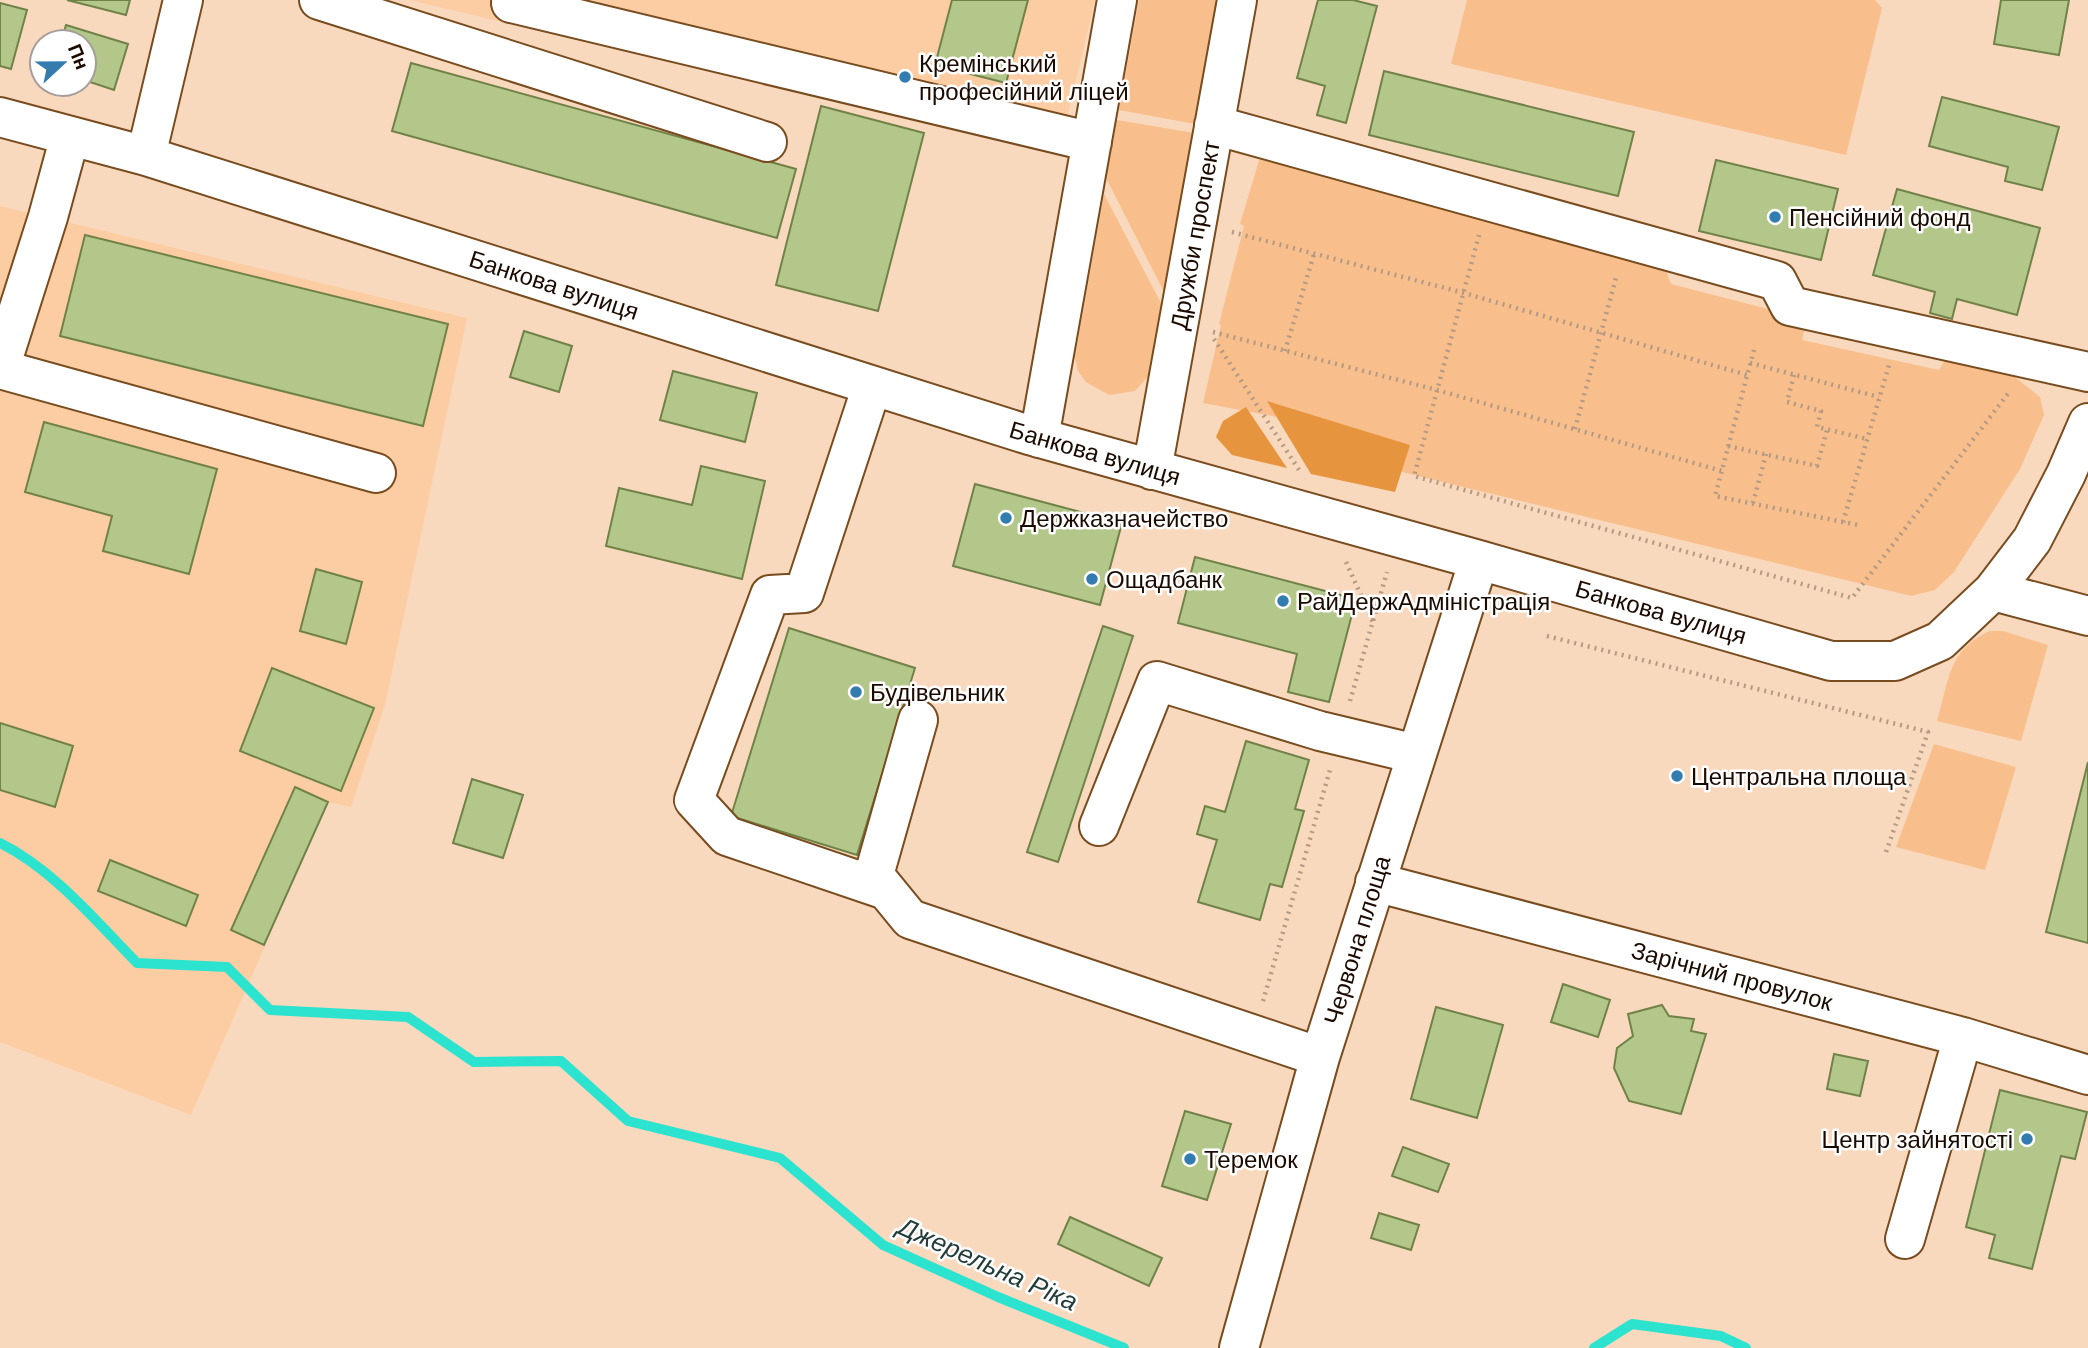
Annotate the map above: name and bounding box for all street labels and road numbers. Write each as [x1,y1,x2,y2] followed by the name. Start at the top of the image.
[1163,138,1227,332] street label: Дружби проспект
[465,243,643,327] street label: Банкова вулиця
[1006,414,1184,492] street label: Банкова вулиця
[1572,573,1750,651] street label: Банкова вулиця
[1317,851,1398,1028] street label: Червона площа
[1628,934,1836,1018] street label: Зарічний провулок

